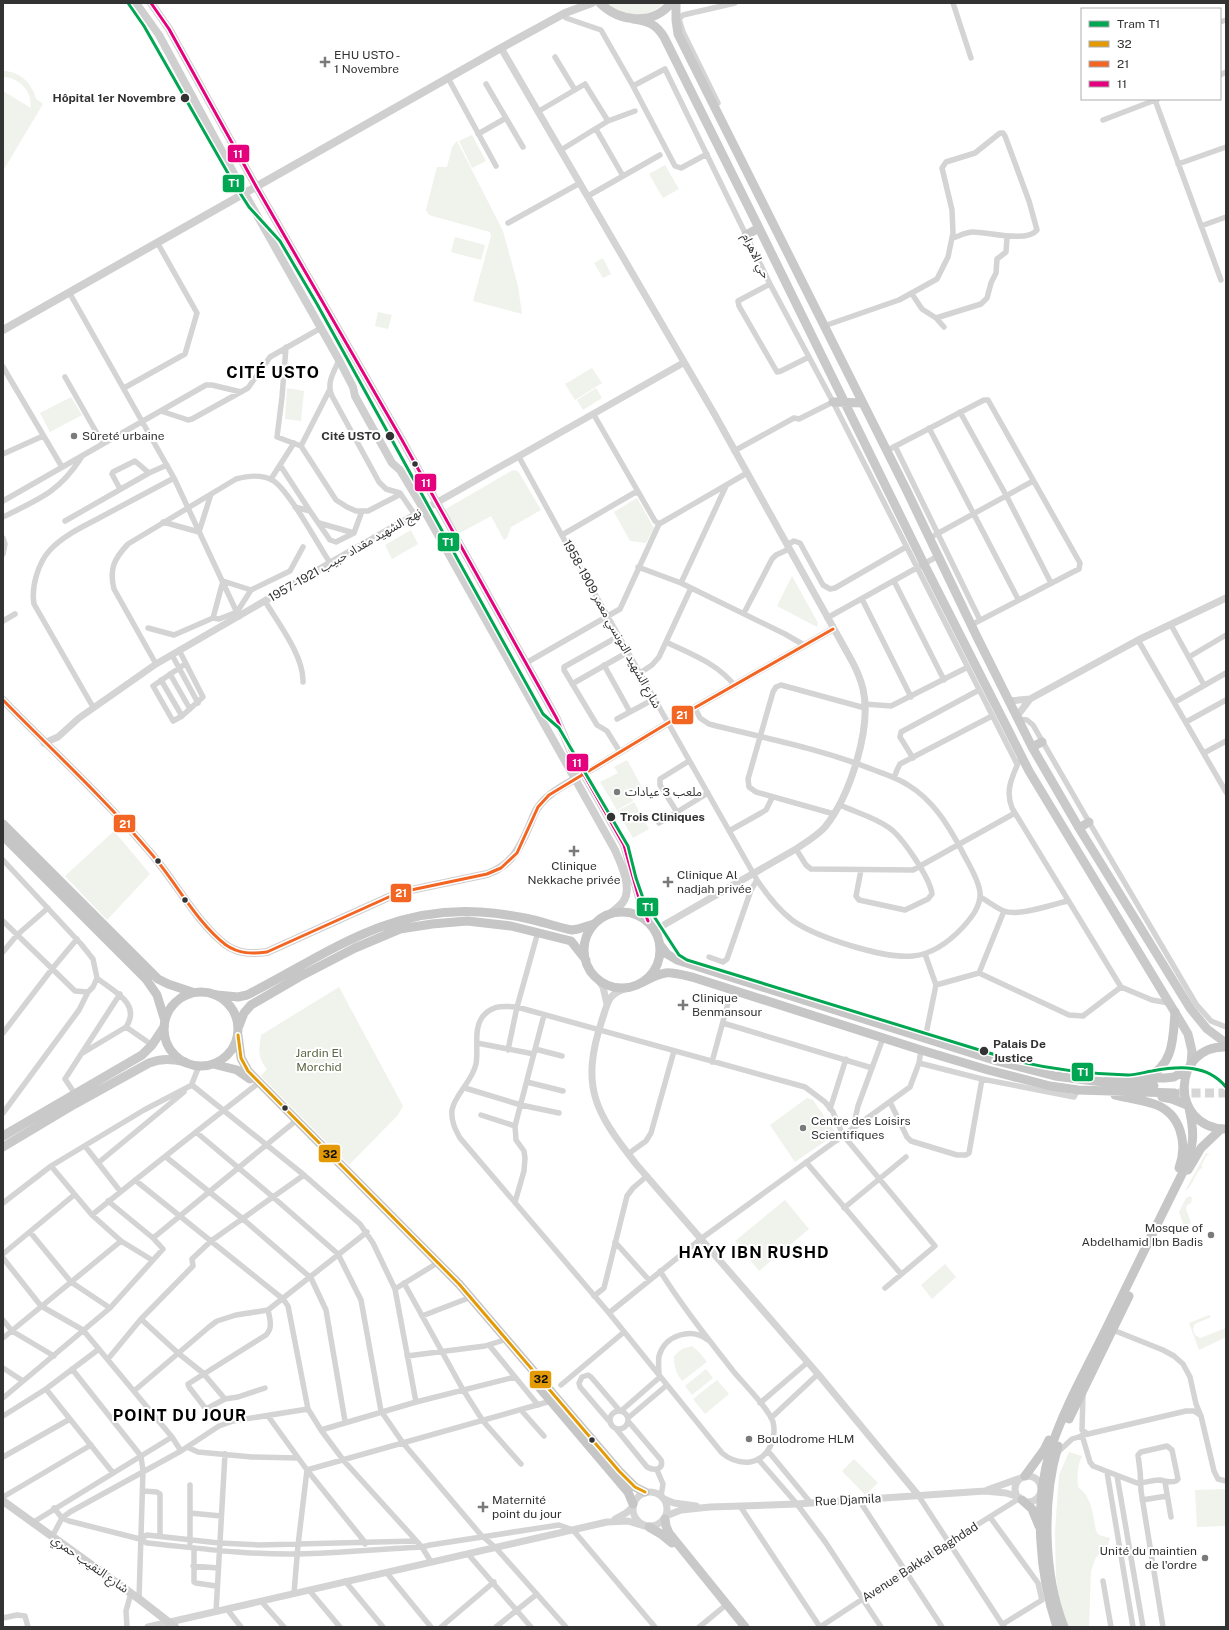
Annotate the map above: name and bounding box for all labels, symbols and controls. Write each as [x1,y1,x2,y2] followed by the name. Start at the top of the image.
[1081,8,1221,100] legend
[1117,17,1160,31] text: Tram T1
[1117,37,1132,51] text: 32
[334,48,400,76] place label: EHU USTO - 1 Novembre
[319,56,331,68] marker: EHU USTO - 1 Novembre
[1117,57,1129,71] text: 21
[1117,77,1127,91] text: 11
[53,91,176,105] place label: Hôpital 1er Novembre
[179,92,191,104] marker: Hôpital 1er Novembre
[227,144,250,163] line badge: 11
[233,148,243,160] text: 11
[222,174,245,193] line badge: T1
[228,177,240,189] text: T1
[737,231,773,282] street label: حي الاهرام
[226,362,320,382] district label: CITÉ USTO
[82,429,165,443] place label: Sûreté urbaine
[321,429,381,443] place label: Cité USTO
[384,430,396,442] marker: Cité USTO
[69,431,79,441] marker: Sûreté urbaine
[410,459,420,469] unlabelled marker
[414,473,437,492] line badge: 11
[421,477,431,489] text: 11
[266,505,425,606] street label: نهج الشهيد مقداد حبيب 1921-1957
[437,532,460,552] line badge: T1
[442,536,454,548] text: T1
[557,537,664,712] street label: شارع الشهيد التونسي معمر 1909-1958
[671,705,694,725] line badge: 21
[676,709,688,721] text: 21
[566,753,589,772] line badge: 11
[572,757,582,769] text: 11
[625,785,702,799] place label: ملعب 3 عيادات
[612,787,622,797] marker: ملعب 3 عيادات
[620,810,705,824] place label: Trois Cliniques
[605,811,617,823] marker: Trois Cliniques
[113,814,136,833] line badge: 21
[119,818,131,830] text: 21
[568,845,580,857] marker: Clinique Nekkache privée
[153,856,163,866] unlabelled marker
[527,859,621,887] place label: Clinique Nekkache privée
[677,868,752,896] place label: Clinique Al nadjah privée
[662,876,674,888] marker: Clinique Al nadjah privée
[390,883,412,903] line badge: 21
[395,887,407,899] text: 21
[180,895,190,905] unlabelled marker
[636,897,659,917] line badge: T1
[642,901,654,913] text: T1
[692,991,763,1019] place label: Clinique Benmansour
[677,999,689,1011] marker: Clinique Benmansour
[993,1037,1046,1065] place label: Palais De Justice
[978,1045,990,1057] marker: Palais De Justice
[296,1046,343,1074] park label: Jardin El Morchid
[1071,1062,1094,1082] line badge: T1
[1077,1066,1089,1078] text: T1
[280,1103,290,1113] unlabelled marker
[811,1114,911,1142] place label: Centre des Loisirs Scientifiques
[798,1123,808,1133] marker: Centre des Loisirs Scientifiques
[318,1144,341,1163] line badge: 32
[323,1148,337,1160] text: 32
[1081,1221,1203,1249] place label: Mosque of Abdelhamid Ibn Badis
[1206,1230,1216,1240] marker: Mosque of Abdelhamid Ibn Badis
[678,1243,830,1262] district label: HAYY IBN RUSHD
[529,1370,552,1389] line badge: 32
[534,1373,548,1385] text: 32
[113,1406,247,1425] district label: POINT DU JOUR
[757,1432,854,1446] place label: Boulodrome HLM
[744,1434,754,1444] marker: Boulodrome HLM
[587,1435,597,1445] unlabelled marker
[814,1491,882,1509] street label: Rue Djamila
[492,1493,562,1521] place label: Maternité point du jour
[477,1501,489,1513] marker: Maternité point du jour
[859,1519,981,1605] street label: Avenue Bakkal Baghdad
[47,1532,131,1598] street label: شارع النقيب حمري
[1100,1544,1197,1572] place label: Unité du maintien de l'ordre
[1200,1553,1210,1563] marker: Unité du maintien de l'ordre

